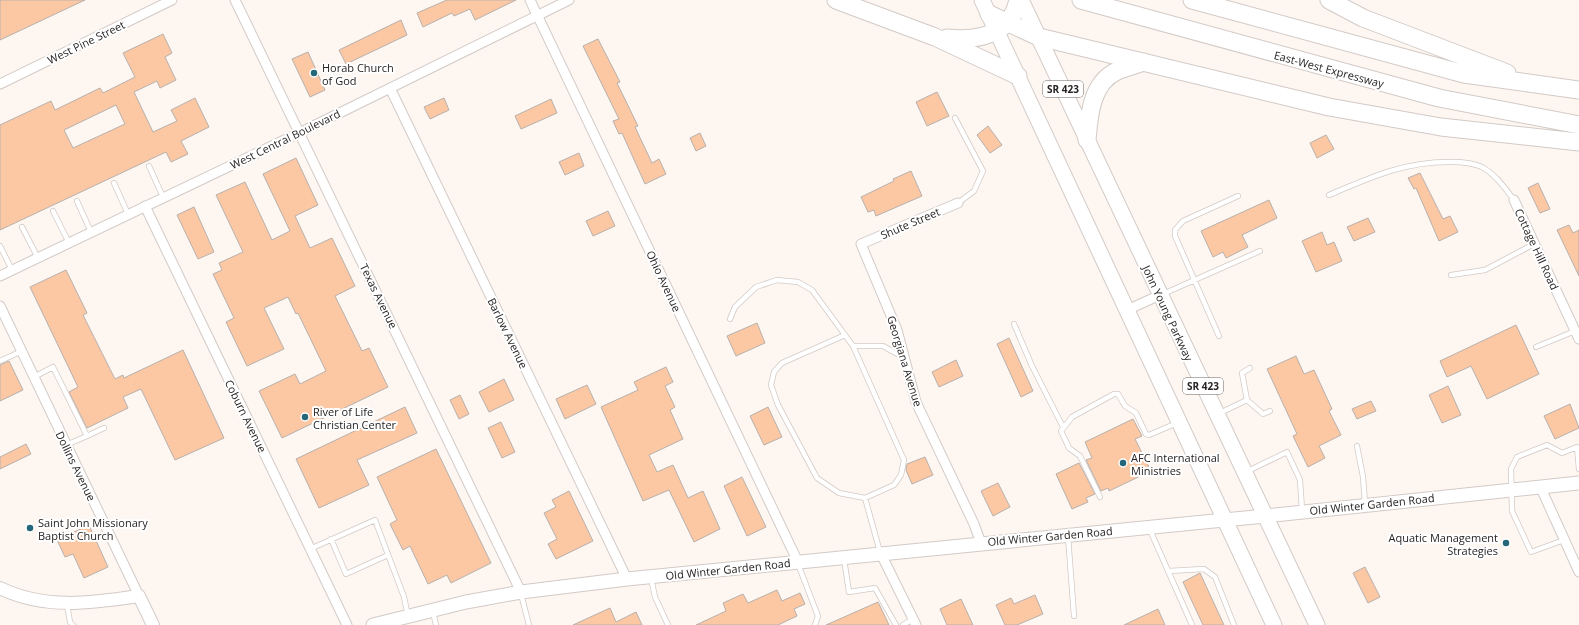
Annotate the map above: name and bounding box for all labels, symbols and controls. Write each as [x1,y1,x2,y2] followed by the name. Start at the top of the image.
[45,17,127,67] street label: West Pine Street
[1272,47,1386,91] street label: East-West Expressway
[322,60,394,88] place label: Horab Church of God
[309,68,319,78] marker: Horab Church of God
[1043,81,1083,97] road number: SR 423
[228,106,342,172] street label: West Central Boulevard
[878,204,942,242] street label: Shute Street
[1512,206,1562,292] street label: Cottage Hill Road
[643,248,685,314] street label: Ohio Avenue
[357,261,401,331] street label: Texas Avenue
[1139,262,1197,364] street label: John Young Parkway
[484,295,532,371] street label: Barlow Avenue
[884,314,926,408] street label: Georgiana Avenue
[222,377,270,455] street label: Coburn Avenue
[1183,378,1223,394] road number: SR 423
[313,404,397,432] place label: River of Life Christian Center
[300,412,310,422] marker: River of Life Christian Center
[53,429,99,503] street label: Dollins Avenue
[1131,450,1220,478] place label: AFC International Ministries
[1118,458,1128,468] marker: AFC International Ministries
[1309,490,1435,518] street label: Old Winter Garden Road
[38,515,148,543] place label: Saint John Missionary Baptist Church
[25,523,35,533] marker: Saint John Missionary Baptist Church
[987,523,1113,549] street label: Old Winter Garden Road
[1389,530,1498,558] place label: Aquatic Management Strategies
[1501,538,1511,548] marker: Aquatic Management Strategies
[665,555,791,583] street label: Old Winter Garden Road

